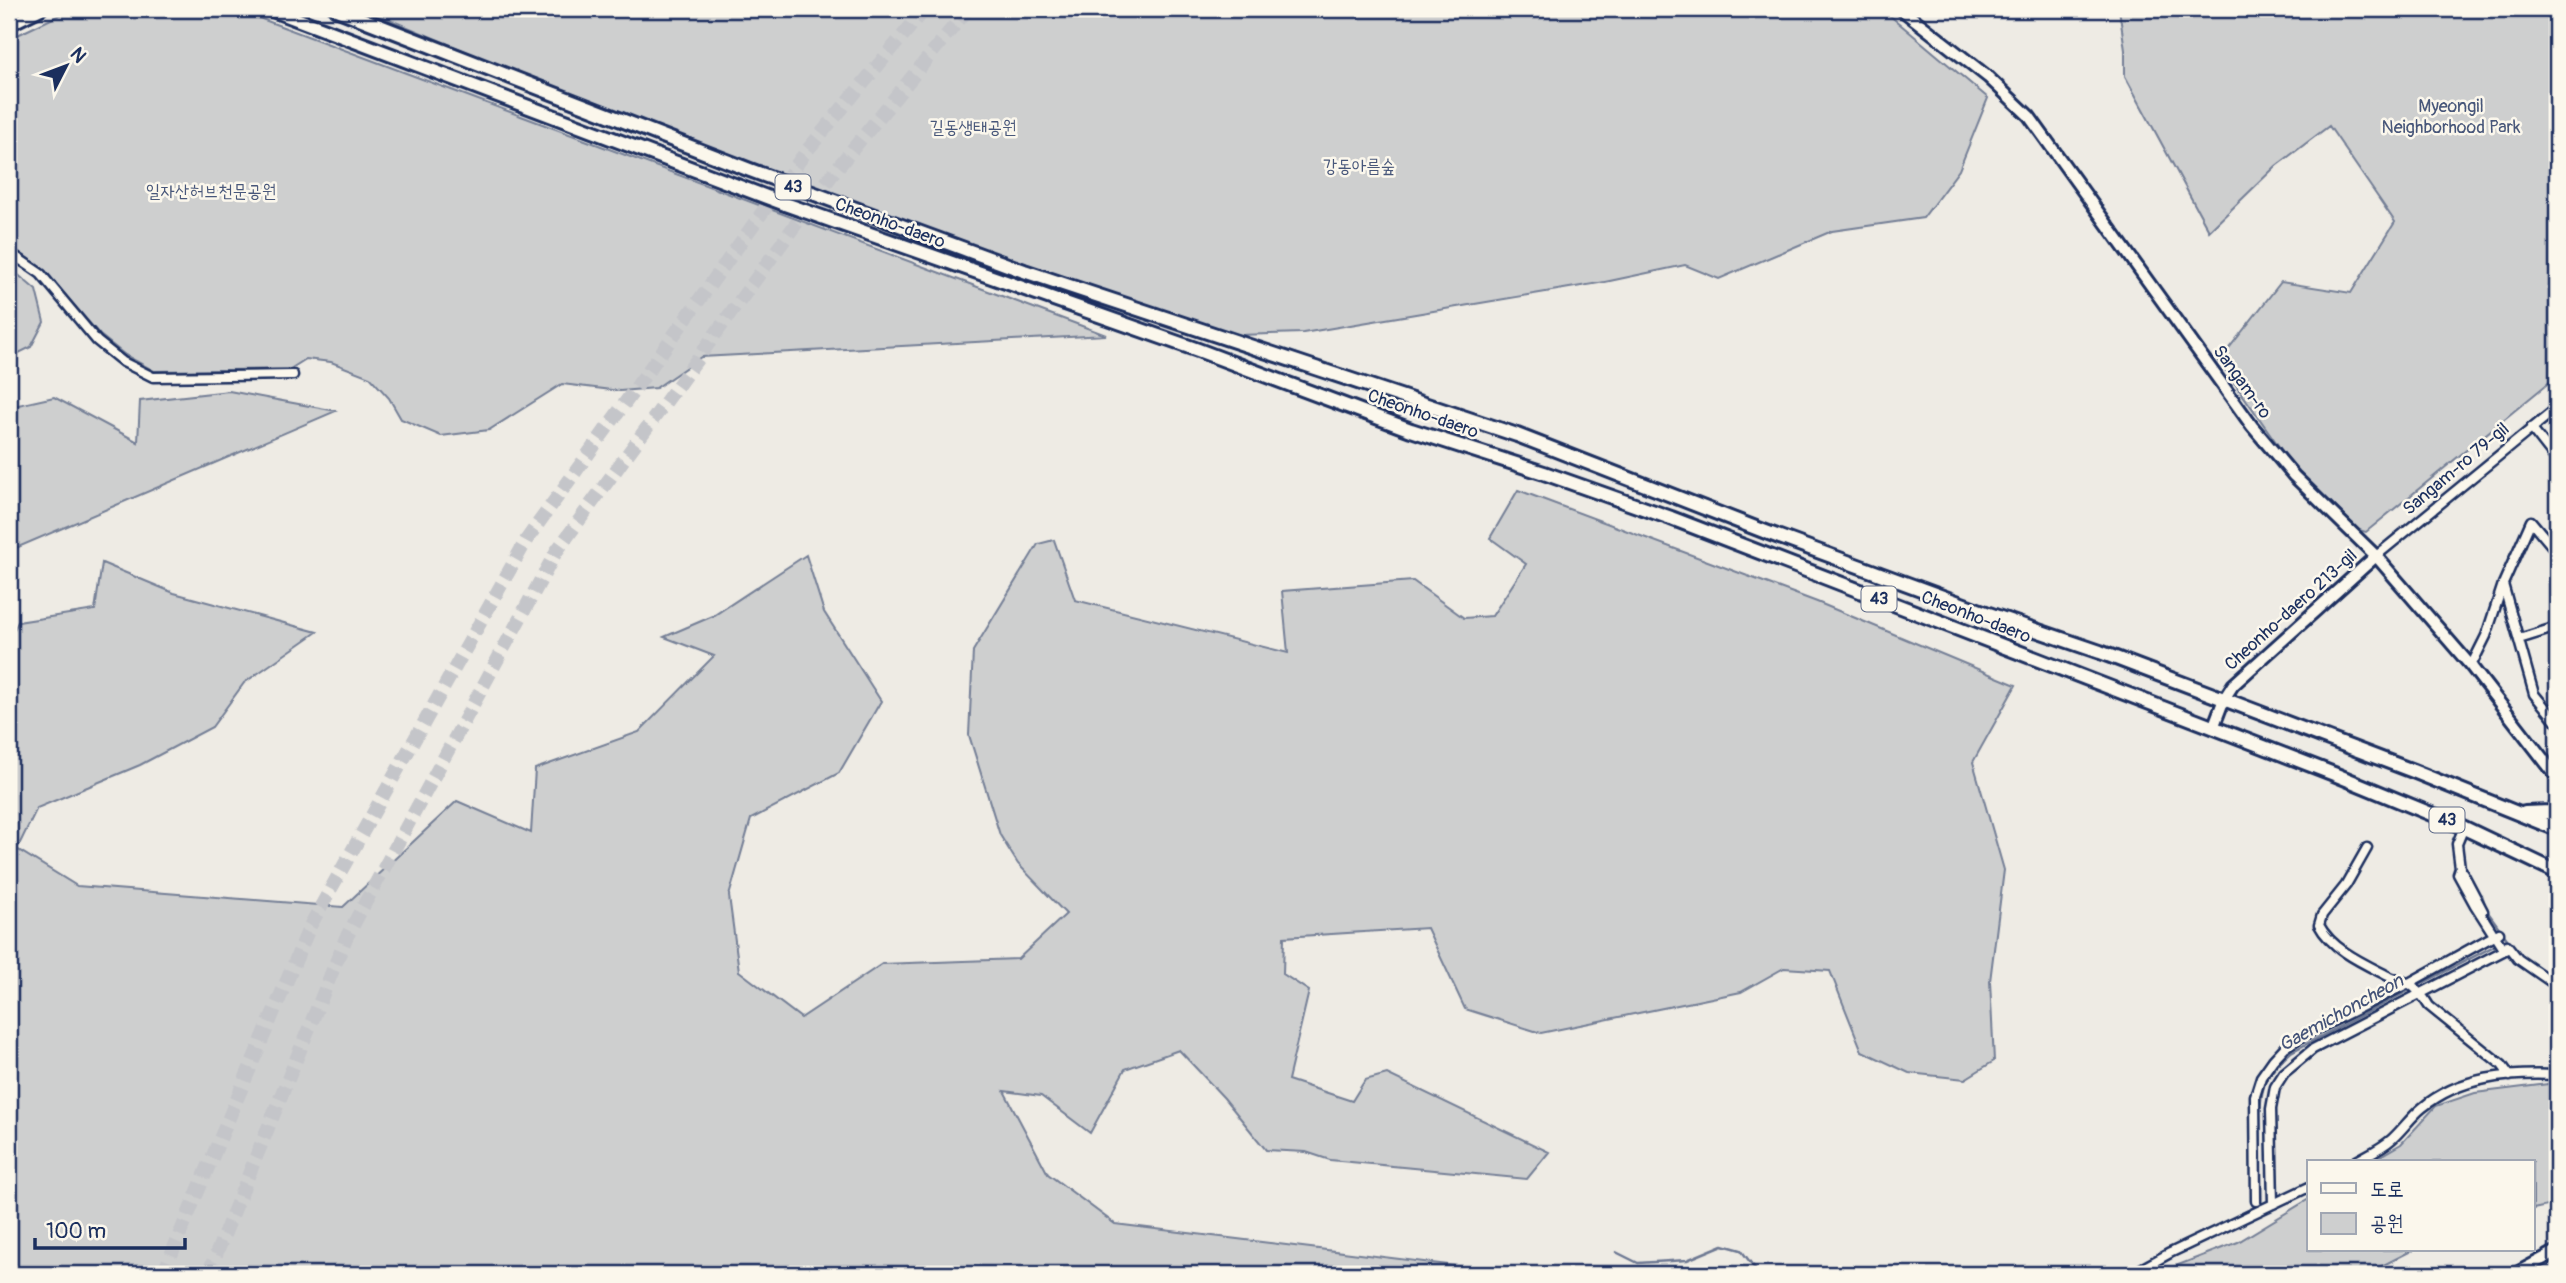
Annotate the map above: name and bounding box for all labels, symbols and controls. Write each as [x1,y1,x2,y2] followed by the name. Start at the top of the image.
[32,32,102,102] north arrow
[65,42,91,68] text: N
[2382,95,2521,139] park label: Myeongil Neighborhood Park
[930,116,1016,139] park label: 길동생태공원
[1323,155,1395,178] park label: 강동아름숲
[776,174,810,200] road number: 43
[146,180,276,203] park label: 일자산허브천문공원
[832,192,949,254] street label: Cheonho-daero
[2208,341,2277,424] street label: Sangam-ro
[1365,384,1482,444] street label: Cheonho-daero
[2398,418,2514,520] street label: Sangam-ro 79-gil
[2220,544,2362,676] street label: Cheonho-daero 213-gil
[1862,586,1896,612] road number: 43
[1918,586,2034,649] street label: Cheonho-daero
[2430,807,2464,832] road number: 43
[2274,968,2409,1057] water label: Gaemichoncheon
[2307,1160,2534,1252] legend
[2370,1176,2404,1203] text: 도로
[35,1206,186,1250] scale bar
[2370,1210,2404,1237] text: 공원
[46,1218,106,1245] text: 100 m

